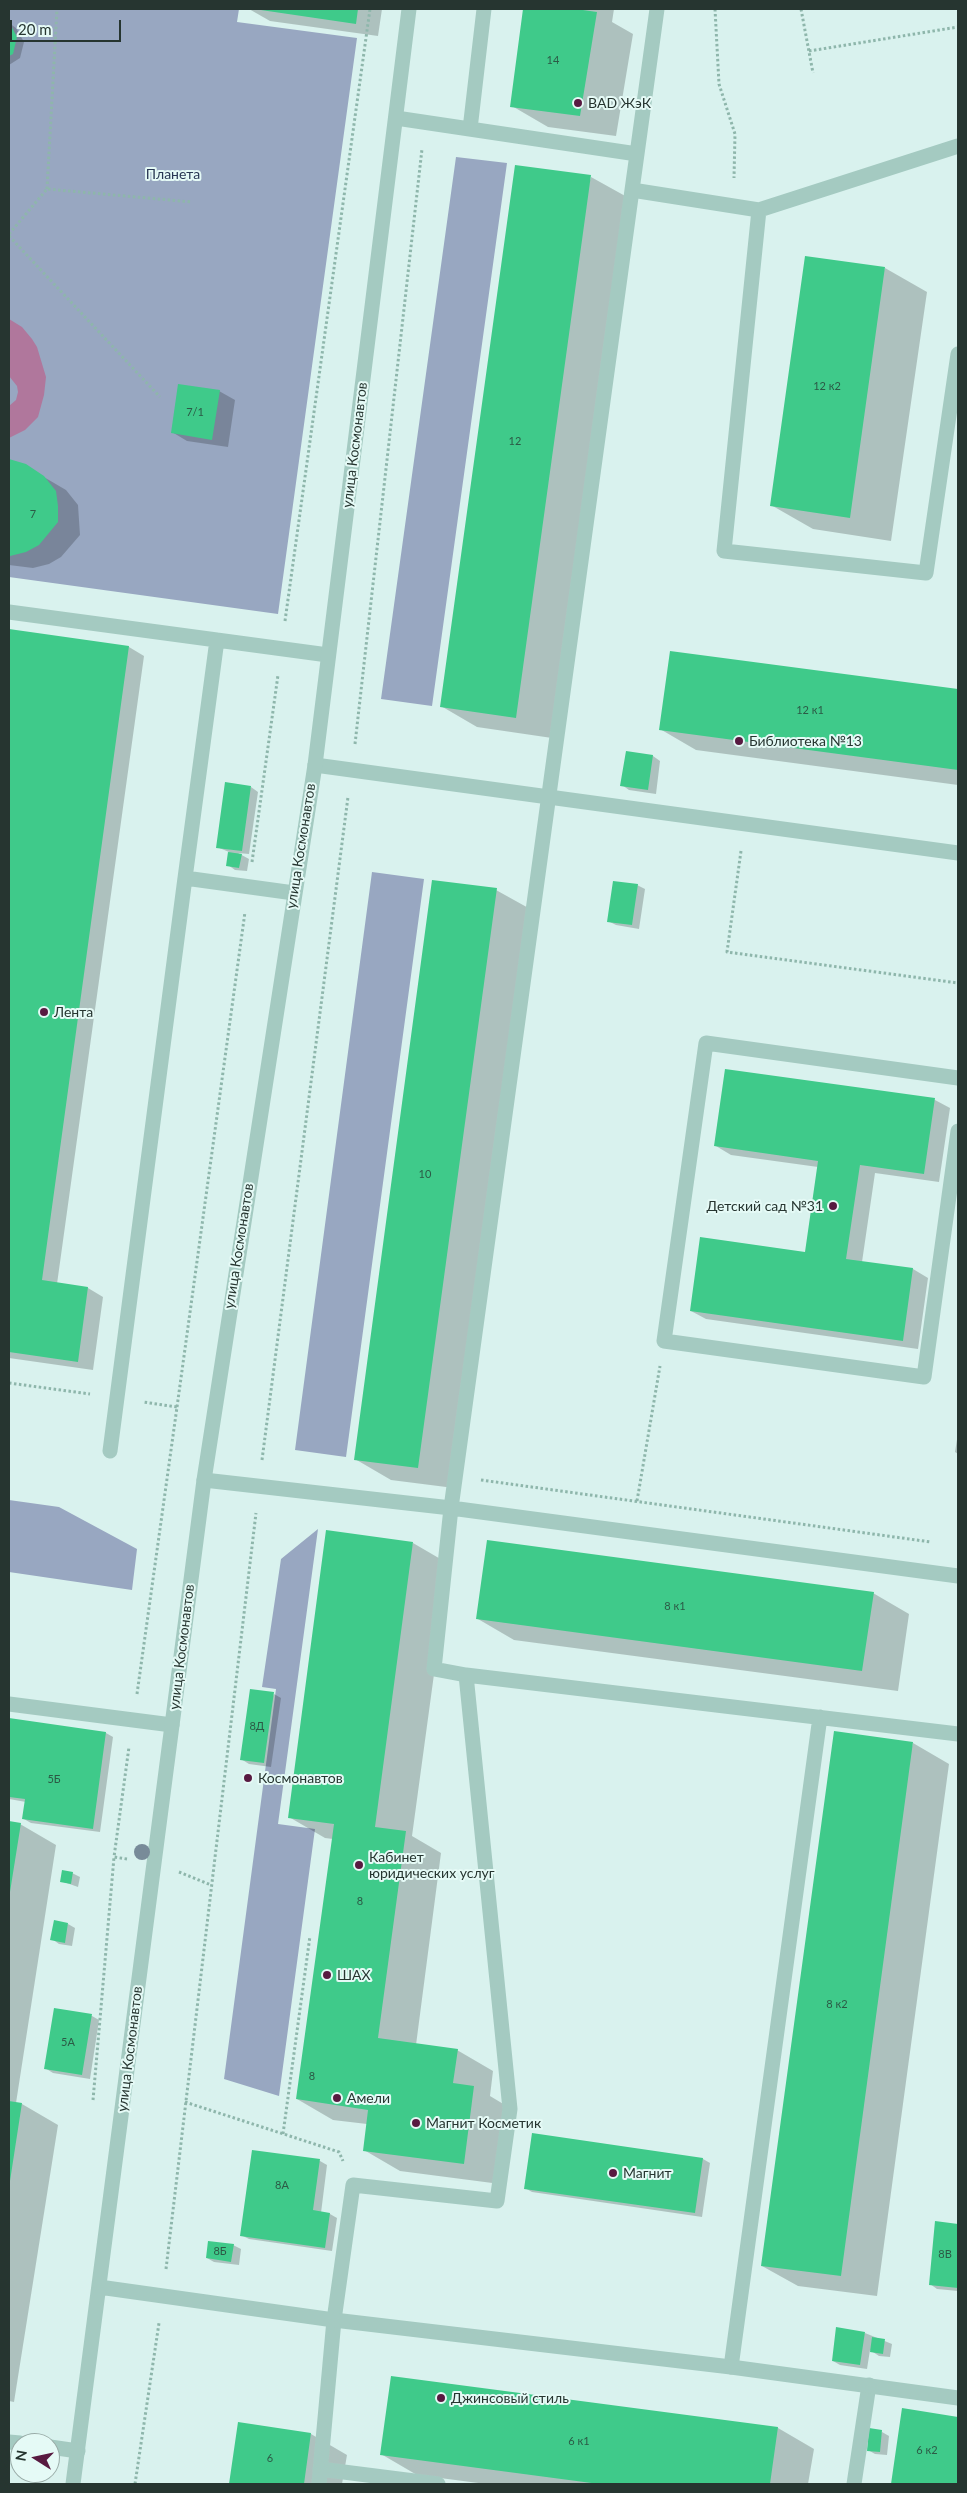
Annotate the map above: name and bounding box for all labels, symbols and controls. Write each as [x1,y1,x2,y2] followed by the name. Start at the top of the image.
[12,10,124,42] scale bar
[18,20,52,38] text: 20 m
[547,53,559,67] house number: 14
[588,95,651,111] place label: BAD ЖэК
[572,97,584,109] marker: BAD ЖэК
[146,166,200,182] park label: Планета
[813,379,841,393] house number: 12 к2
[339,381,371,509] street label: улица Космонавтов
[186,405,204,419] house number: 7/1
[509,434,521,448] house number: 12
[30,507,36,521] house number: 7
[796,703,824,717] house number: 12 к1
[749,733,862,749] place label: Библиотека №13
[733,735,745,747] marker: Библиотека №13
[283,782,319,910] street label: улица Космонавтов
[54,1004,93,1020] place label: Лента
[38,1006,50,1018] marker: Лента
[419,1167,431,1181] house number: 10
[221,1182,257,1310] street label: улица Космонавтов
[706,1198,823,1214] place label: Детский сад №31
[827,1200,839,1212] marker: Детский сад №31
[166,1583,198,1711] street label: улица Космонавтов
[664,1599,686,1613] house number: 8 к1
[249,1719,265,1733] house number: 8Д
[258,1770,343,1786] place label: Космонавтов
[47,1772,61,1786] house number: 5Б
[242,1772,254,1784] marker: Космонавтов
[369,1849,495,1881] place label: Кабинет юридических услуг
[353,1859,365,1871] marker: Кабинет юридических услуг
[357,1894,363,1908] house number: 8
[337,1967,371,1983] place label: ШАХ
[321,1969,333,1981] marker: ШАХ
[114,1985,146,2113] street label: улица Космонавтов
[826,1997,848,2011] house number: 8 к2
[61,2035,75,2049] house number: 5А
[309,2069,315,2083] house number: 8
[347,2090,390,2106] place label: Амели
[331,2092,343,2104] marker: Амели
[426,2115,541,2131] place label: Магнит Косметик
[410,2117,422,2129] marker: Магнит Косметик
[623,2165,672,2181] place label: Магнит
[607,2167,619,2179] marker: Магнит
[275,2178,289,2192] house number: 8А
[213,2244,227,2258] house number: 8Б
[938,2247,952,2261] house number: 8В
[451,2390,569,2406] place label: Джинсовый стиль
[435,2392,447,2404] marker: Джинсовый стиль
[10,2433,60,2483] north arrow
[568,2434,590,2448] house number: 6 к1
[916,2443,938,2457] house number: 6 к2
[11,2449,30,2462] text: N
[267,2451,273,2465] house number: 6

